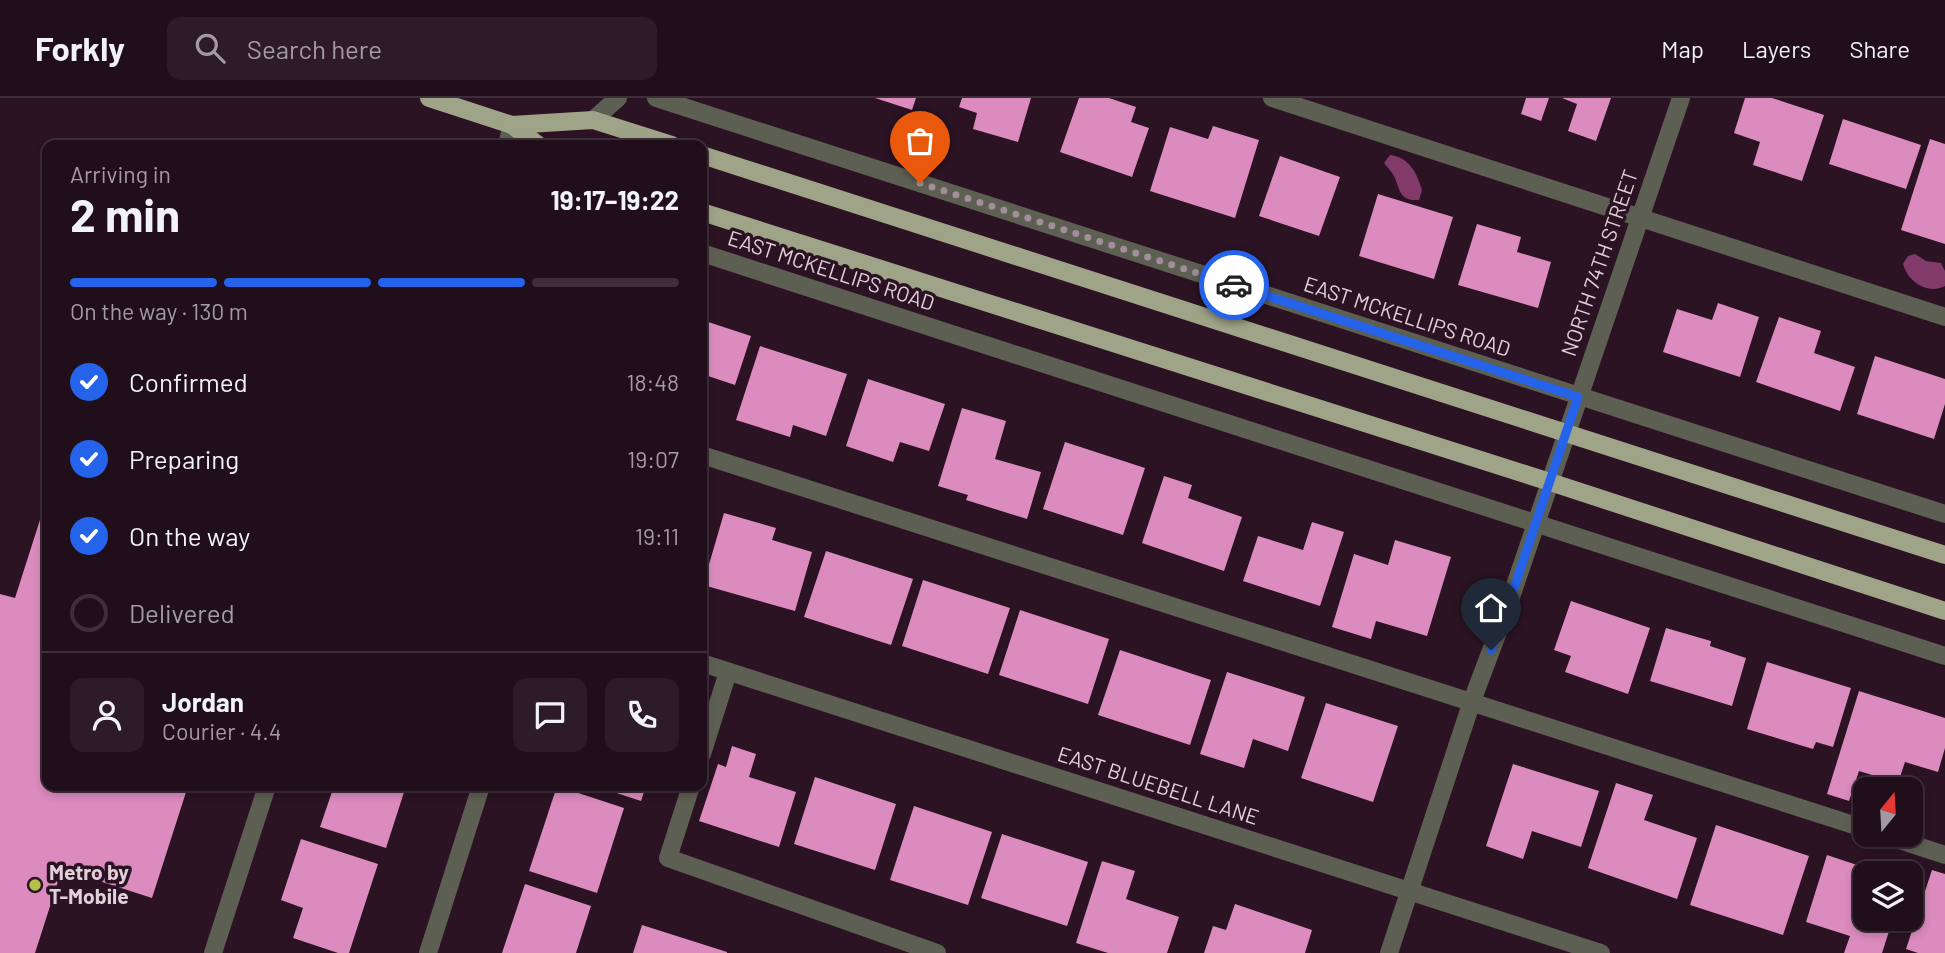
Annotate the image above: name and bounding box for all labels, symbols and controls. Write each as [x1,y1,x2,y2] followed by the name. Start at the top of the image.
[167,17,657,80] search box
[35,28,125,68] text: Forkly
[191,29,229,67] icon: search
[247,33,382,64] text: Search here
[1661,34,1704,63] text: Map
[1742,34,1811,63] text: Layers
[1849,34,1910,63] text: Share
[890,111,950,183] pin
[901,122,939,160] icon: bag
[70,160,171,188] text: Arriving in
[1555,166,1642,359] street label: NORTH 74TH STREET
[550,184,679,215] text: 19:17–19:22
[70,186,180,241] text: 2 min
[725,224,938,315] street label: EAST MCKELLIPS ROAD
[1199,250,1269,320] courier
[1215,266,1253,304] icon: car
[1301,270,1514,361] street label: EAST MCKELLIPS ROAD
[70,297,248,325] text: On the way · 130 m
[70,363,108,401] icon: check
[129,366,248,397] text: Confirmed
[627,368,679,396] text: 18:48
[70,440,108,478] icon: check
[129,443,239,474] text: Preparing
[627,445,679,473] text: 19:07
[70,517,108,555] icon: check
[129,520,250,551] text: On the way
[635,522,679,550] text: 19:11
[1461,578,1521,650] pin
[1472,589,1510,627] icon: home
[129,597,235,628] text: Delivered
[70,678,144,752] button: person
[513,678,587,752] button: chat
[605,678,679,752] button: phone
[162,686,244,717] text: Jordan
[162,717,281,745] text: Courier · 4.4
[1055,740,1262,829] street label: EAST BLUEBELL LANE
[1853,777,1923,847] north arrow
[1853,777,1923,931] map controls
[49,859,129,908] place label: Metro by T-Mobile
[1853,861,1923,931] button: layers
[27,877,43,893] marker: Metro by T-Mobile

